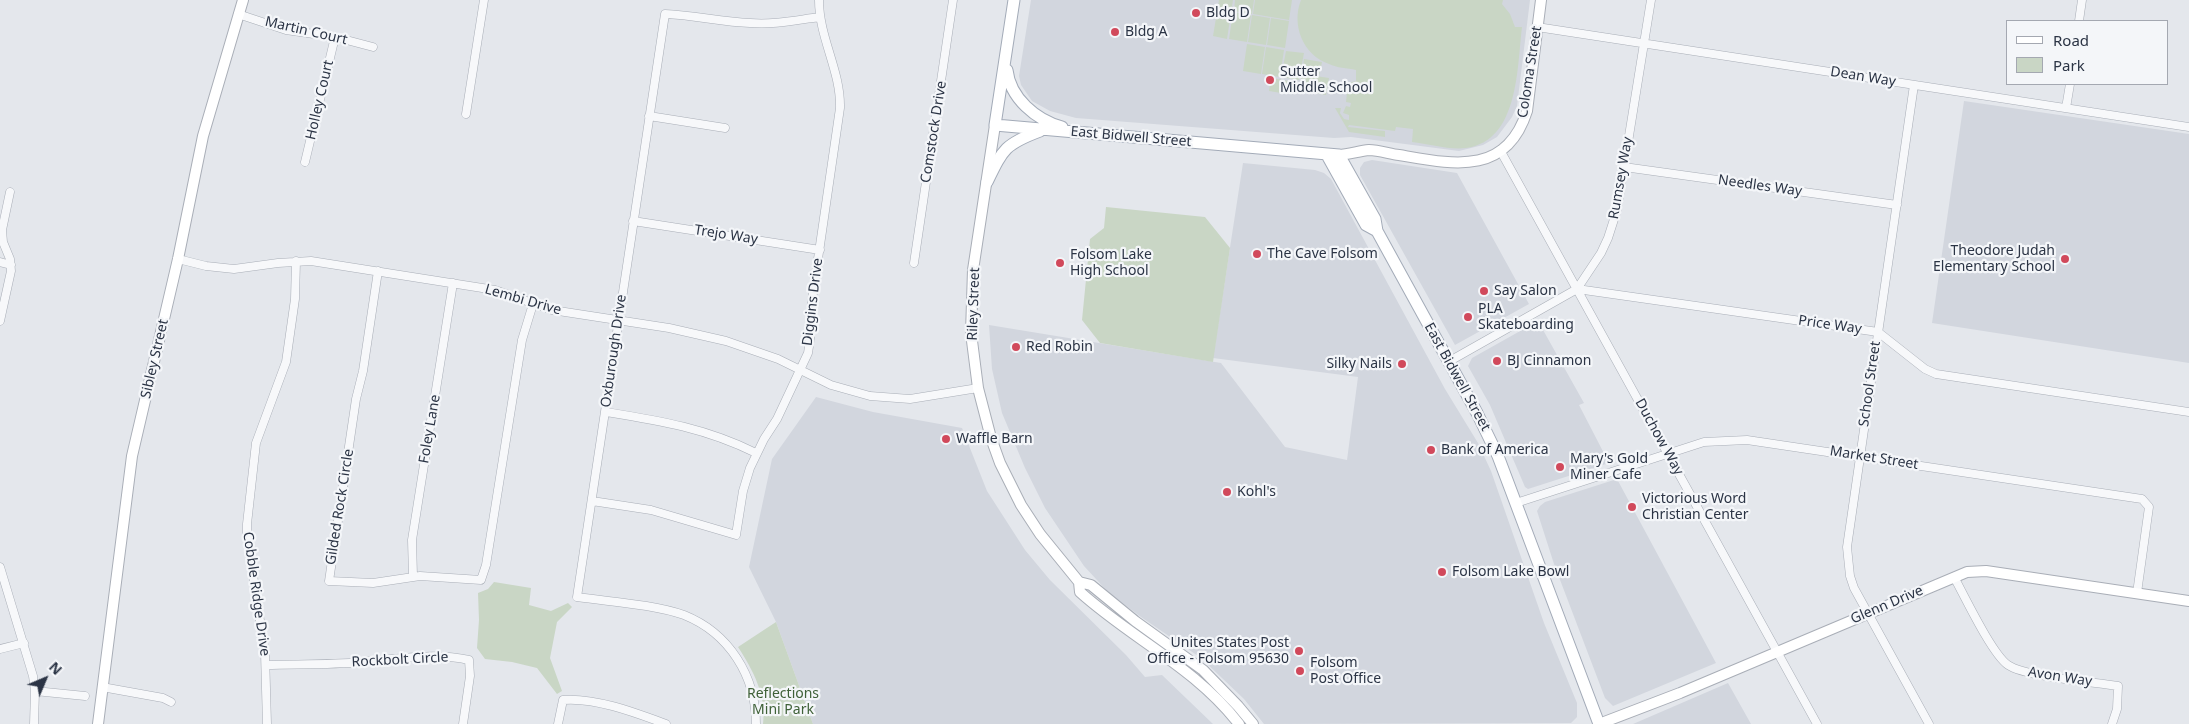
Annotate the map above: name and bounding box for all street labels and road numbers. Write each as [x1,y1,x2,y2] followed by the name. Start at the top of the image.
[263,13,349,49] street label: Martin Court
[1514,25,1546,119] street label: Coloma Street
[303,59,337,141] street label: Holley Court
[1829,64,1897,90] street label: Dean Way
[918,80,950,184] street label: Comstock Drive
[1070,123,1192,151] street label: East Bidwell Street
[1605,136,1637,220] street label: Rumsey Way
[1717,172,1803,200] street label: Needles Way
[693,222,759,248] street label: Trejo Way
[799,257,827,347] street label: Diggins Drive
[964,267,984,341] street label: Riley Street
[483,281,563,319] street label: Lembi Drive
[598,294,630,408] street label: Oxburough Drive
[1797,312,1863,338] street label: Price Way
[138,318,172,400] street label: Sibley Street
[1420,320,1494,434] street label: East Bidwell Street
[1856,340,1884,428] street label: School Street
[416,393,444,465] street label: Foley Lane
[1631,396,1687,478] street label: Duchow Way
[1828,443,1920,473] street label: Market Street
[323,448,357,566] street label: Gilded Rock Circle
[239,531,273,657] street label: Cobble Ridge Drive
[1848,582,1926,628] street label: Glenn Drive
[351,649,449,671] street label: Rockbolt Circle
[2027,664,2093,690] street label: Avon Way

